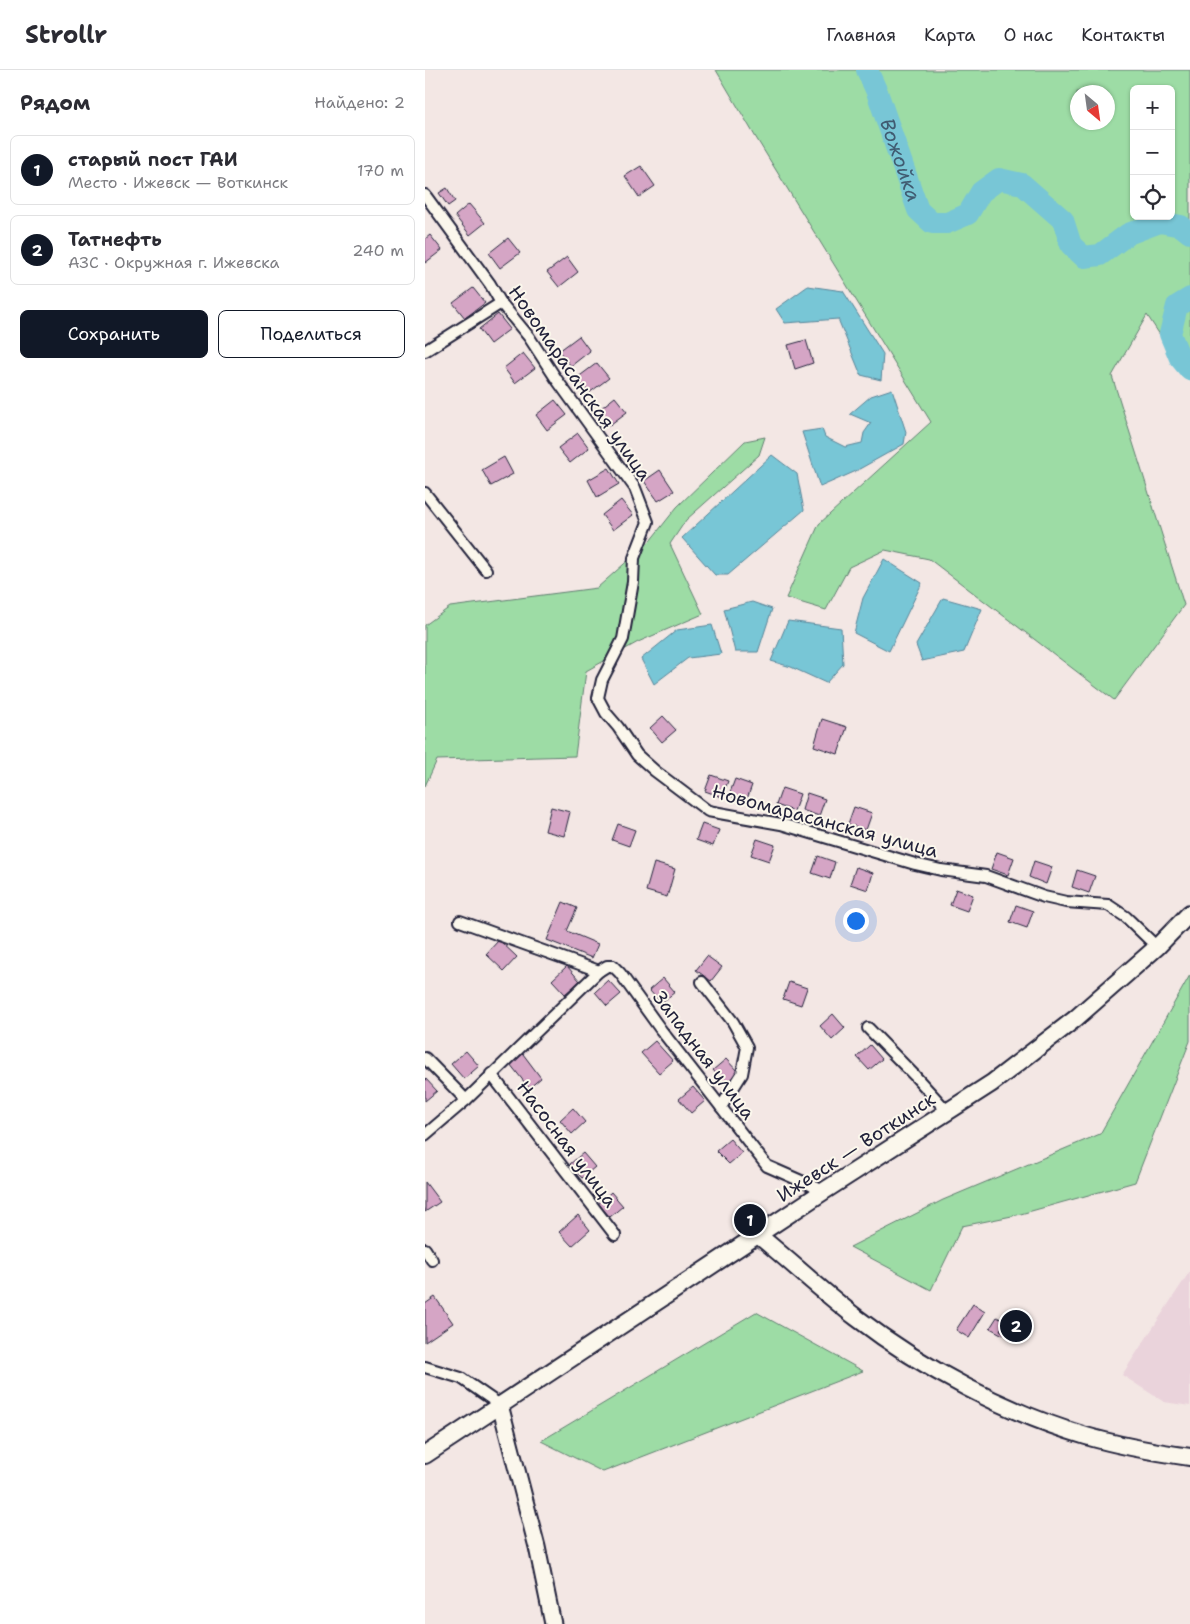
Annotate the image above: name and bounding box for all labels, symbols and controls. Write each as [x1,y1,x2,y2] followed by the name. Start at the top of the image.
[25,19,107,51] text: Strollr
[826,23,896,47] text: Главная
[924,23,976,47] text: Карта
[1004,23,1053,47] text: О нас
[1081,23,1165,47] text: Контакты
[1070,85,1115,130] north arrow
[1130,85,1175,220] map controls
[1130,85,1175,130] button: +
[20,89,90,117] text: Рядом
[314,92,405,113] text: Найдено: 2
[874,115,927,205] water label: Вожойка
[1130,130,1175,175] button: −
[68,147,238,172] text: старый пост ГАИ
[33,160,41,181] text: 1
[357,160,404,181] text: 170 m
[68,172,288,193] text: Место · Ижевск — Воткинск
[1130,175,1175,220] button: locate
[68,227,162,252] text: Татнефть
[31,240,43,261] text: 2
[352,240,404,261] text: 240 m
[68,252,280,273] text: АЗС · Окружная г. Ижевска
[503,280,657,486] street label: Новомарасанская улица
[20,310,208,358] button: Сохранить
[218,310,405,358] button: Поделиться
[709,779,941,863] street label: Новомарасанская улица
[843,908,869,934] your location
[647,986,761,1125] street label: Западная улица
[511,1076,623,1213] street label: Насосная улица
[772,1086,940,1208] street label: Ижевск — Воткинск
[734,1201,766,1239] pin: 1
[1000,1307,1032,1345] pin: 2

